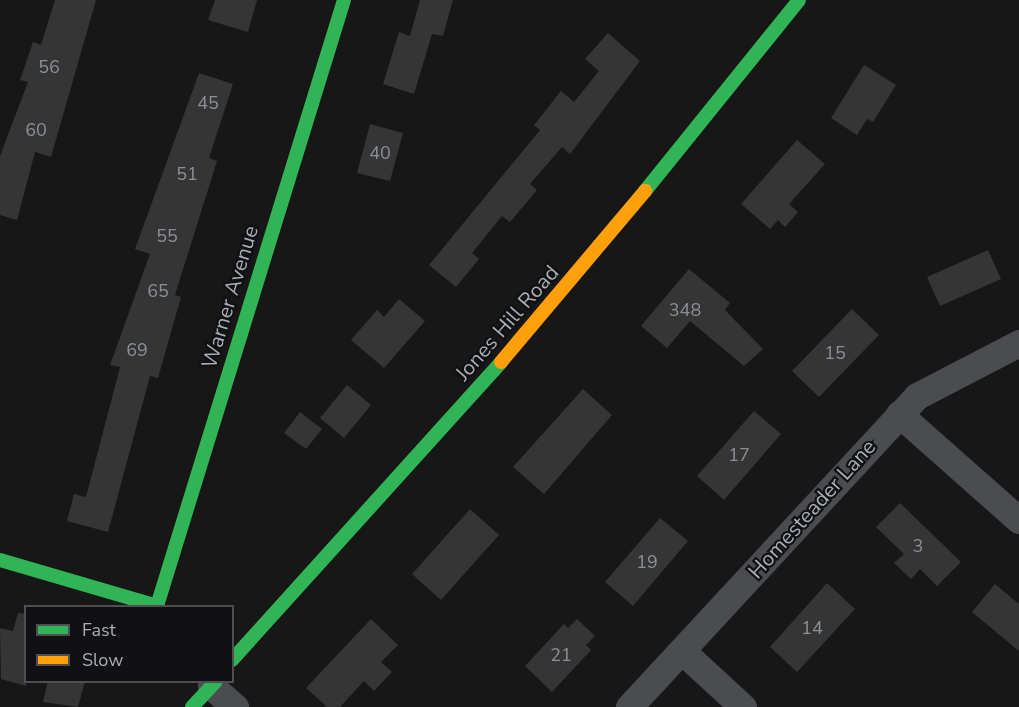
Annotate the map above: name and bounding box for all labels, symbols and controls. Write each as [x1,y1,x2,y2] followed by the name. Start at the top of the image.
[38,56,60,78] house number: 56
[197,92,219,114] house number: 45
[25,119,47,141] house number: 60
[369,142,391,164] house number: 40
[176,163,198,185] house number: 51
[196,223,264,371] street label: Warner Avenue
[156,225,178,247] house number: 55
[450,260,564,386] street label: Jones Hill Road
[147,280,169,302] house number: 65
[669,299,701,321] house number: 348
[126,339,148,361] house number: 69
[824,342,846,364] house number: 15
[743,434,881,584] street label: Homesteader Lane
[728,444,750,466] house number: 17
[913,535,923,557] house number: 3
[636,551,658,573] house number: 19
[24,605,234,683] legend
[801,617,823,639] house number: 14
[82,618,116,642] text: Fast
[550,644,572,666] house number: 21
[82,648,123,672] text: Slow

